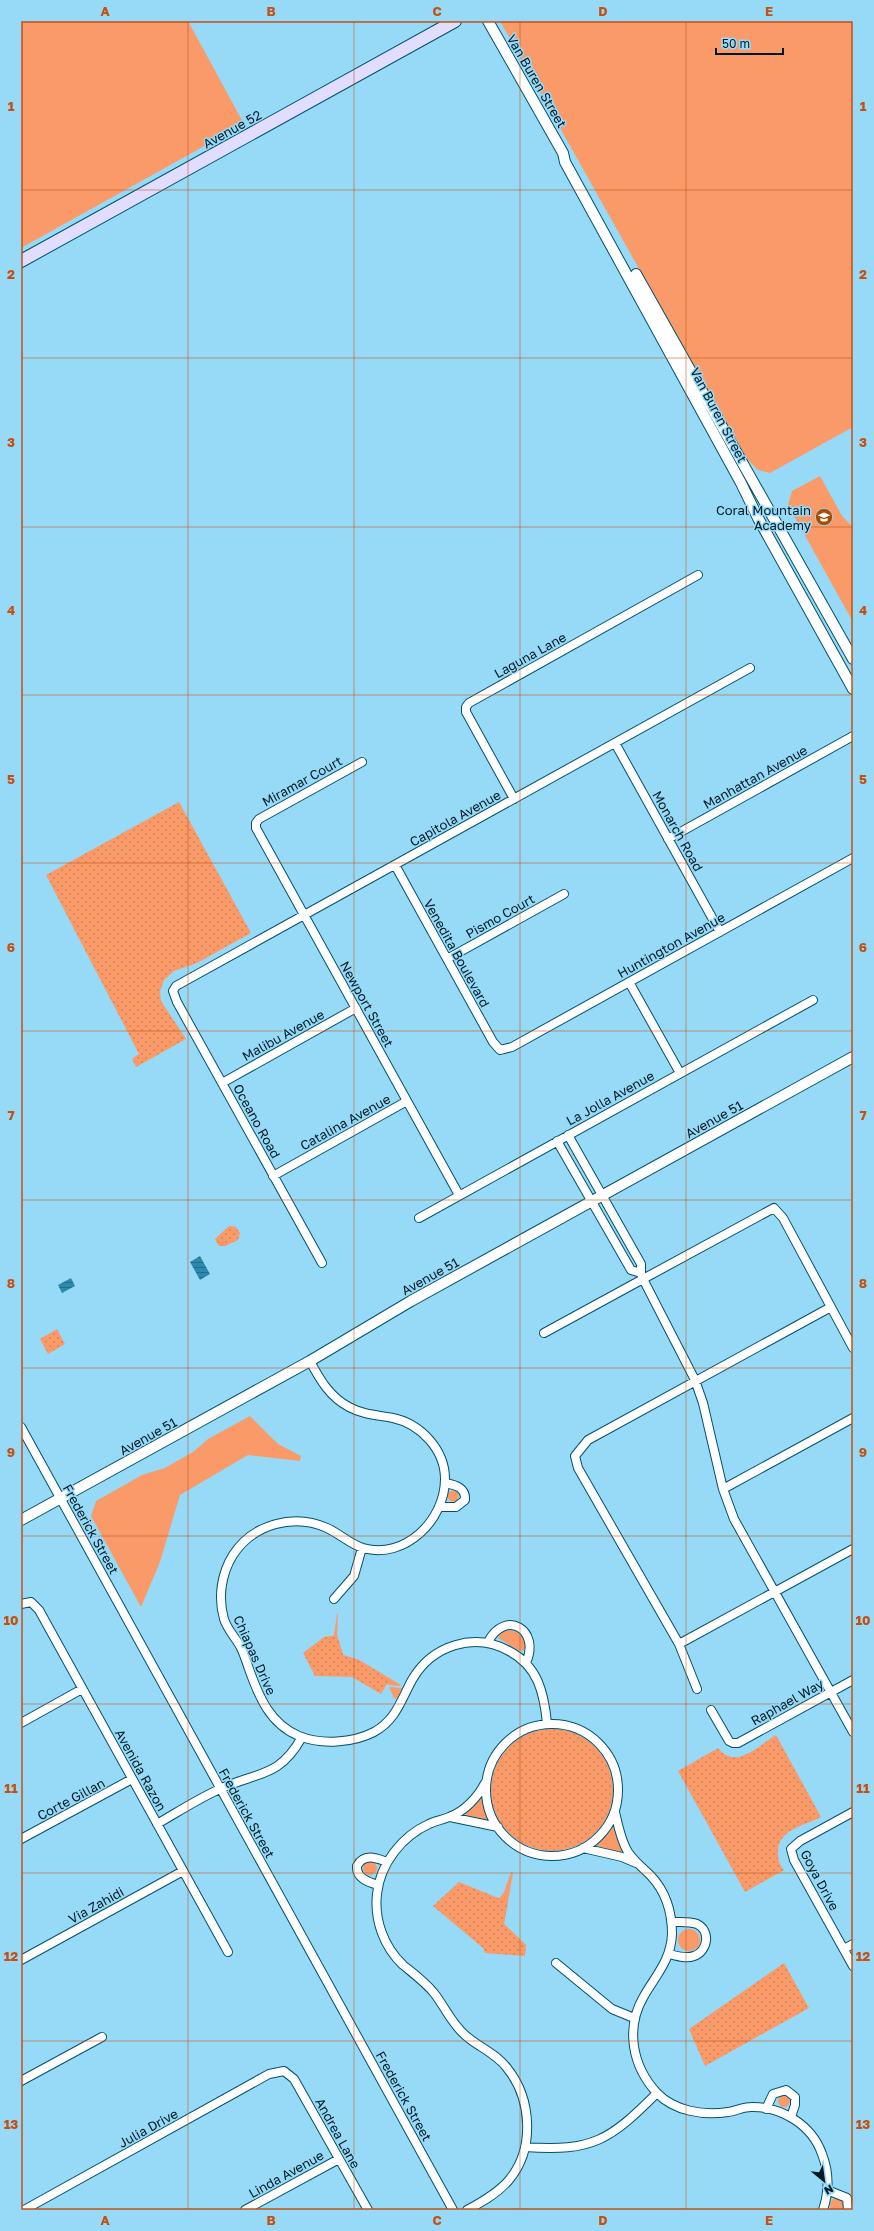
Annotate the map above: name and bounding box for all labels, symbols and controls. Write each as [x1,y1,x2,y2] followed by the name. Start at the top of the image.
[100,3,110,19] text: A
[266,3,276,19] text: B
[432,3,442,19] text: C
[598,3,608,19] text: D
[765,3,773,19] text: E
[716,30,783,56] scale bar
[504,31,570,131] street label: Van Buren Street
[722,36,750,51] text: 50 m
[8,98,15,114] text: 1
[860,98,867,114] text: 1
[200,106,264,152] street label: Avenue 52
[7,266,15,282] text: 2
[859,266,867,282] text: 2
[687,365,751,465] street label: Van Buren Street
[7,434,15,450] text: 3
[859,434,867,450] text: 3
[716,502,812,533] place label: Coral Mountain Academy
[814,507,834,527] school or university icon: Coral Mountain Academy
[7,602,15,618] text: 4
[859,602,867,618] text: 4
[491,629,569,681] street label: Laguna Lane
[700,742,810,812] street label: Manhattan Avenue
[259,752,345,810] street label: Miramar Court
[7,771,15,787] text: 5
[859,771,867,787] text: 5
[407,786,503,850] street label: Capitola Avenue
[649,788,707,874] street label: Monarch Road
[463,890,537,942] street label: Pismo Court
[421,896,493,1010] street label: Venedita Boulevard
[614,909,728,981] street label: Huntington Avenue
[7,939,15,955] text: 6
[859,939,867,955] text: 6
[337,958,397,1050] street label: Newport Street
[239,1006,327,1064] street label: Malibu Avenue
[563,1067,657,1129] street label: La Jolla Avenue
[230,1081,284,1161] street label: Oceano Road
[297,1091,393,1153] street label: Catalina Avenue
[683,1097,745,1141] street label: Avenue 51
[7,1107,15,1123] text: 7
[859,1107,867,1123] text: 7
[399,1254,461,1298] street label: Avenue 51
[7,1275,15,1291] text: 8
[859,1275,867,1291] text: 8
[117,1414,179,1458] street label: Avenue 51
[7,1444,15,1460] text: 9
[859,1444,867,1460] text: 9
[60,1481,122,1577] street label: Frederick Street
[3,1612,19,1628] text: 10
[855,1612,871,1628] text: 10
[230,1613,280,1697] street label: Chiapas Drive
[748,1675,827,1729] street label: Raphael Way
[112,1726,170,1814] street label: Avenida Razon
[216,1765,278,1861] street label: Frederick Street
[34,1774,108,1824] street label: Corte Gillan
[4,1780,18,1796] text: 11
[856,1780,870,1796] text: 11
[797,1847,843,1913] street label: Goya Drive
[65,1883,127,1927] street label: Via Zahidi
[4,1948,18,1964] text: 12
[856,1948,870,1964] text: 12
[373,2048,435,2144] street label: Frederick Street
[312,2095,364,2171] street label: Andrea Lane
[115,2105,181,2151] street label: Julia Drive
[4,2116,18,2132] text: 13
[856,2116,870,2132] text: 13
[246,2147,326,2201] street label: Linda Avenue
[804,2161,844,2201] north arrow
[822,2182,836,2198] text: N
[100,2212,110,2228] text: A
[266,2212,276,2228] text: B
[432,2212,442,2228] text: C
[598,2212,608,2228] text: D
[765,2212,773,2228] text: E

